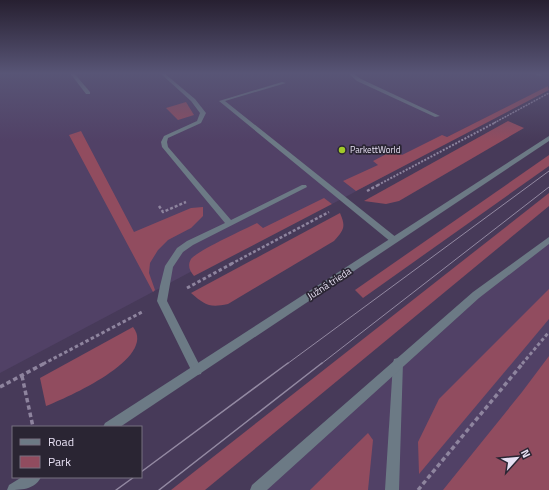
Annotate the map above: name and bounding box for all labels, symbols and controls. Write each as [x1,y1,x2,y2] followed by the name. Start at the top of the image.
[350,143,401,156] place label: ParkettWorld
[337,145,347,155] marker: ParkettWorld
[304,264,354,303] street label: Južná trieda
[12,426,142,478] legend
[48,432,74,451] text: Road
[497,438,537,478] north arrow
[517,446,535,460] text: N
[48,452,71,471] text: Park

